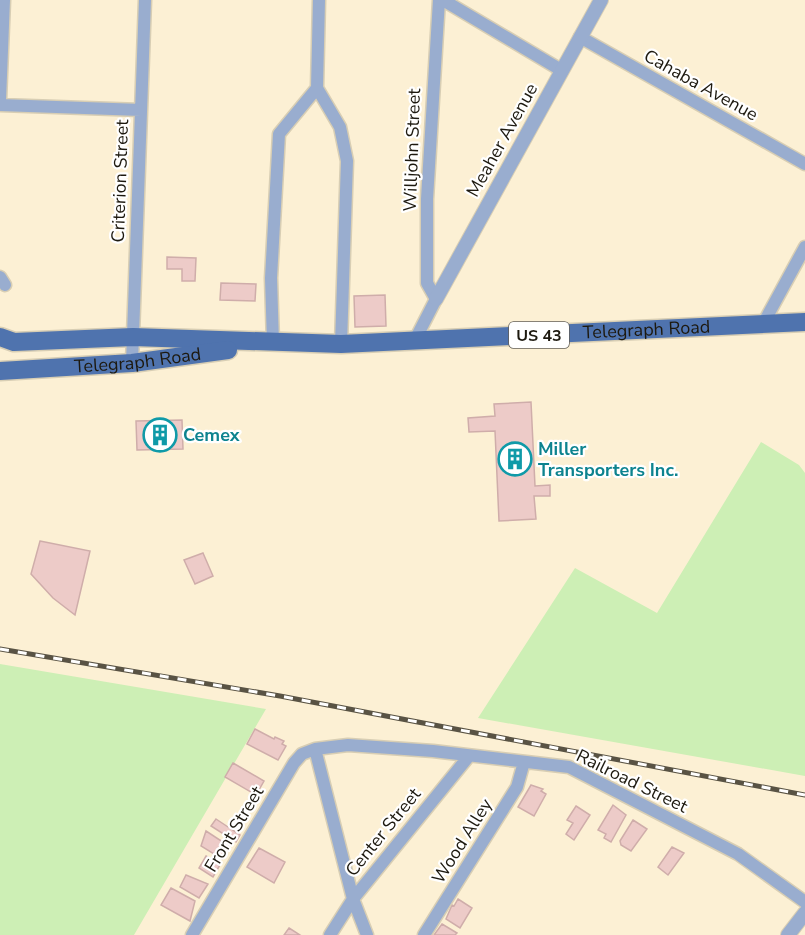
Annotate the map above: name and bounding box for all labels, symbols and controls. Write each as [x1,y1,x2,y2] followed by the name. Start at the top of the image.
[640,44,762,126] street label: Cahaba Avenue
[461,79,543,201] street label: Meaher Avenue
[398,87,426,212] street label: Willjohn Street
[106,118,134,243] street label: Criterion Street
[582,315,711,345] street label: Telegraph Road
[509,322,569,348] road number: US 43
[73,342,203,378] street label: Telegraph Road
[142,417,178,453] building icon: Cemex
[183,423,240,447] place label: Cemex
[538,437,679,482] place label: Miller Transporters Inc.
[497,441,533,477] building icon: Miller Transporters Inc.
[572,744,692,819] street label: Railroad Street
[199,781,269,876] street label: Front Street
[340,782,427,881] street label: Center Street
[426,793,498,888] street label: Wood Alley

